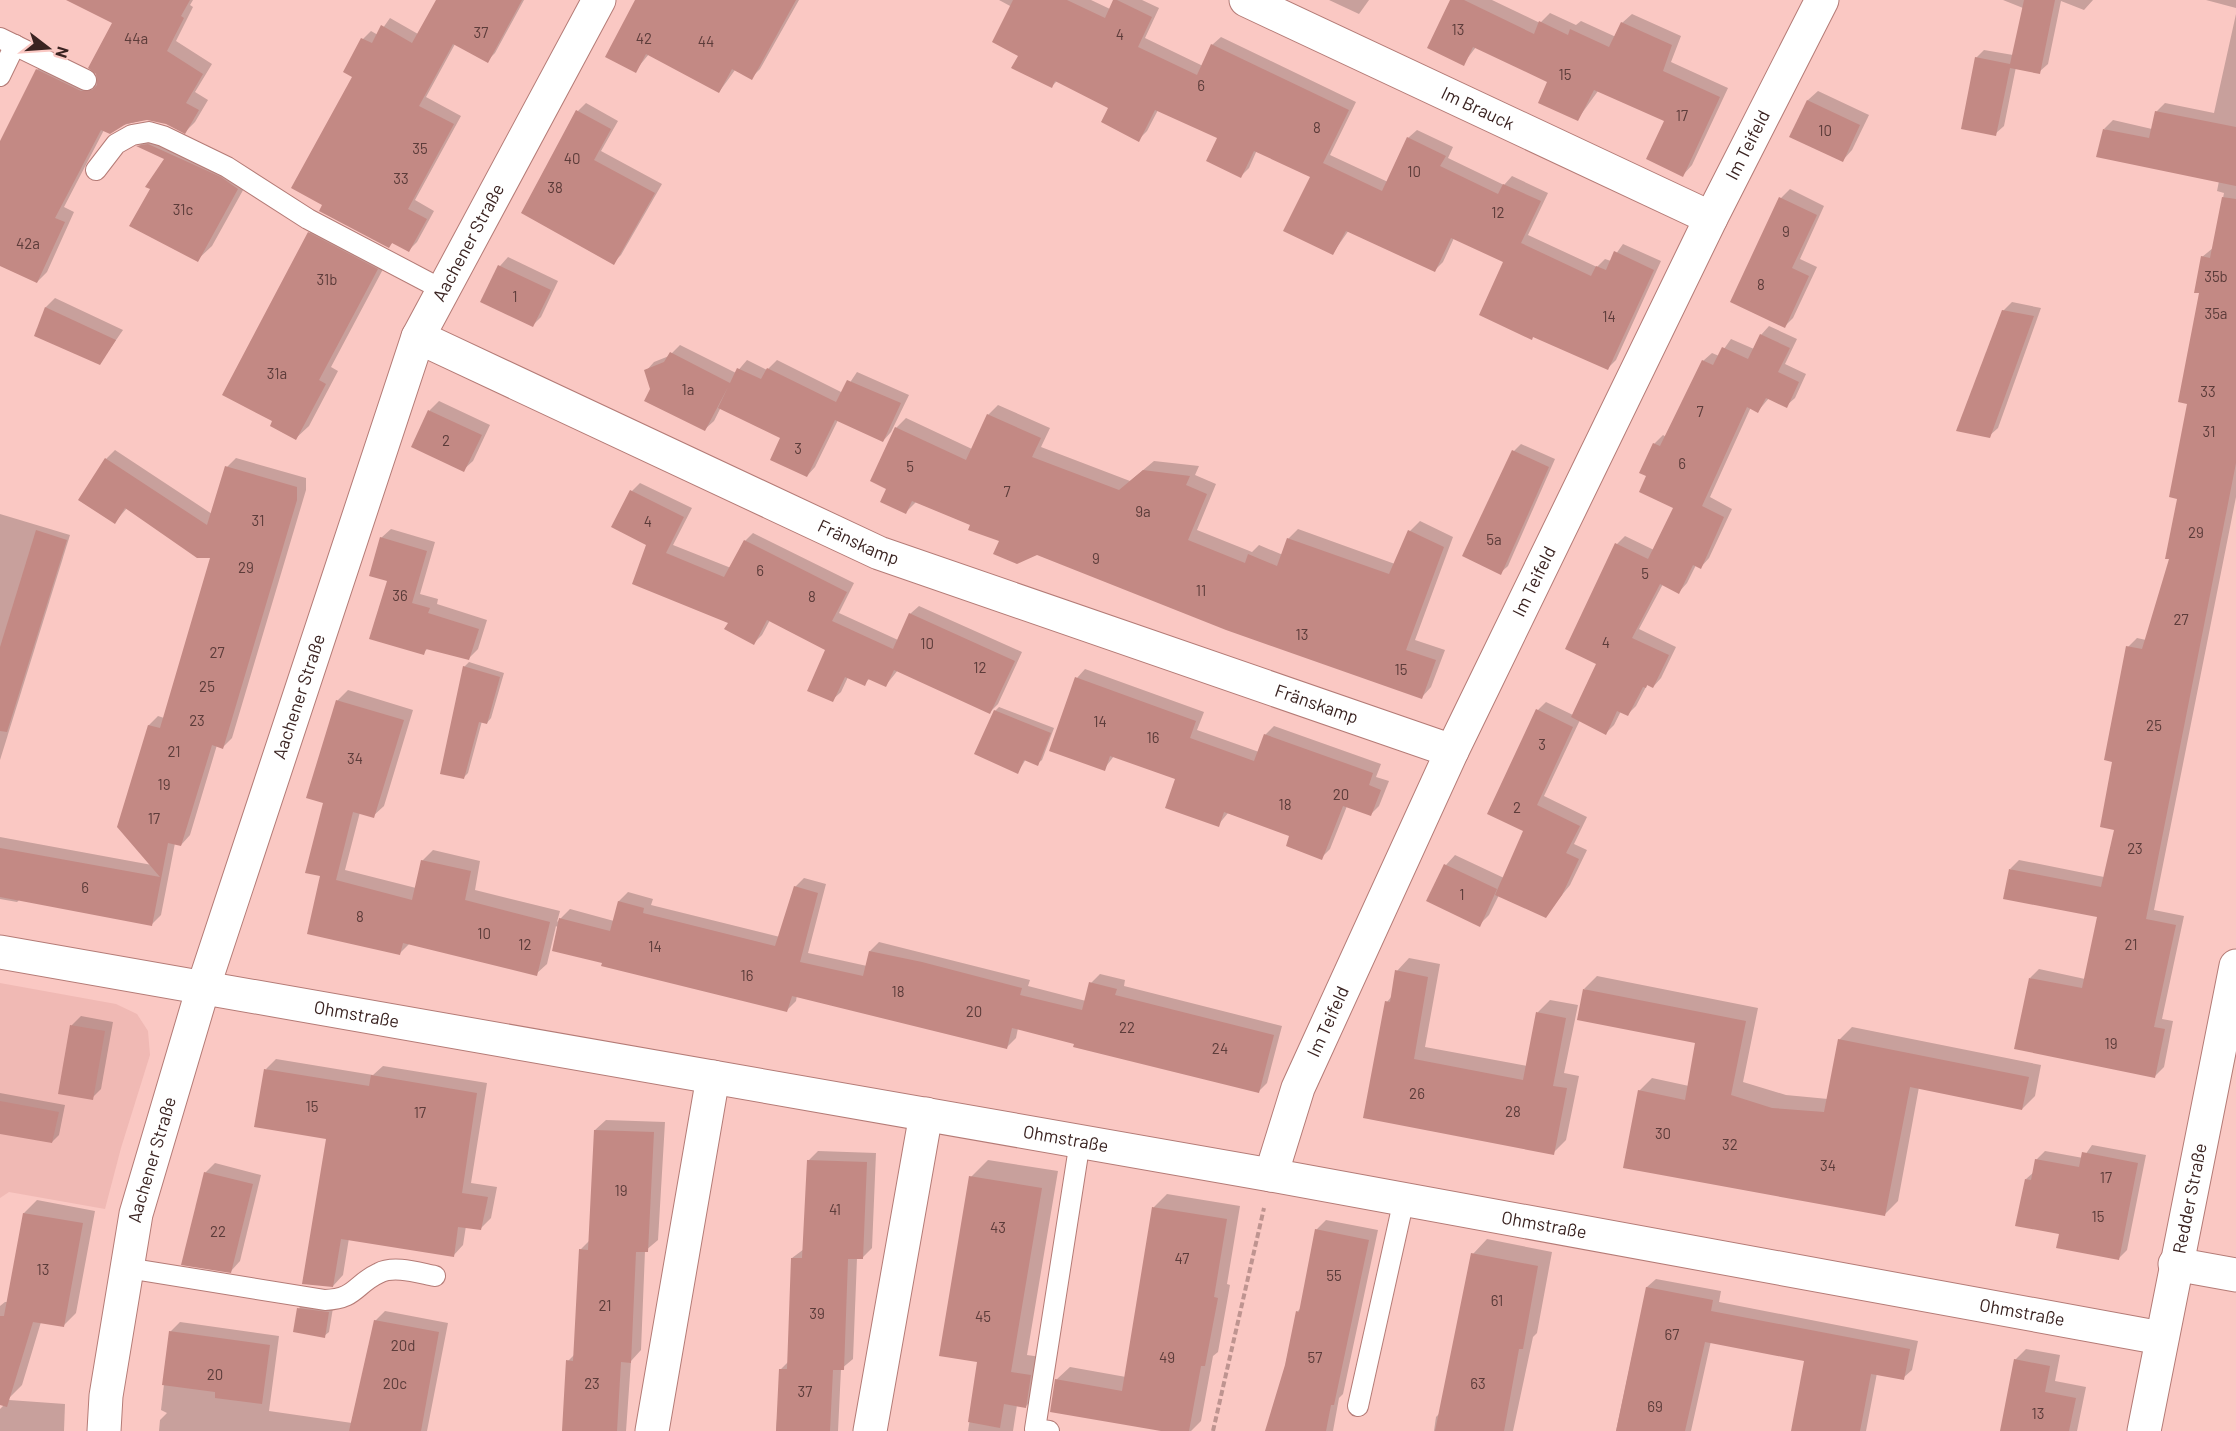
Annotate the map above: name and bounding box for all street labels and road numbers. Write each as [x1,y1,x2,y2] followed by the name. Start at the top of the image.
[1438,81,1518,134] street label: Im Brauck
[1720,106,1774,183] street label: Im Teifeld
[427,179,508,305] street label: Aachener Straße
[814,514,902,569] street label: Fränskamp
[1507,542,1560,620] street label: Im Teifeld
[267,631,329,762] street label: Aachener Straße
[1272,679,1362,728] street label: Fränskamp
[1302,982,1353,1060] street label: Im Teifeld
[312,995,401,1032] street label: Ohmstraße
[123,1094,180,1224] street label: Aachener Straße
[1021,1120,1110,1156] street label: Ohmstraße
[2167,1141,2211,1256] street label: Redder Straße
[1500,1205,1589,1243] street label: Ohmstraße
[1978,1293,2067,1330] street label: Ohmstraße

